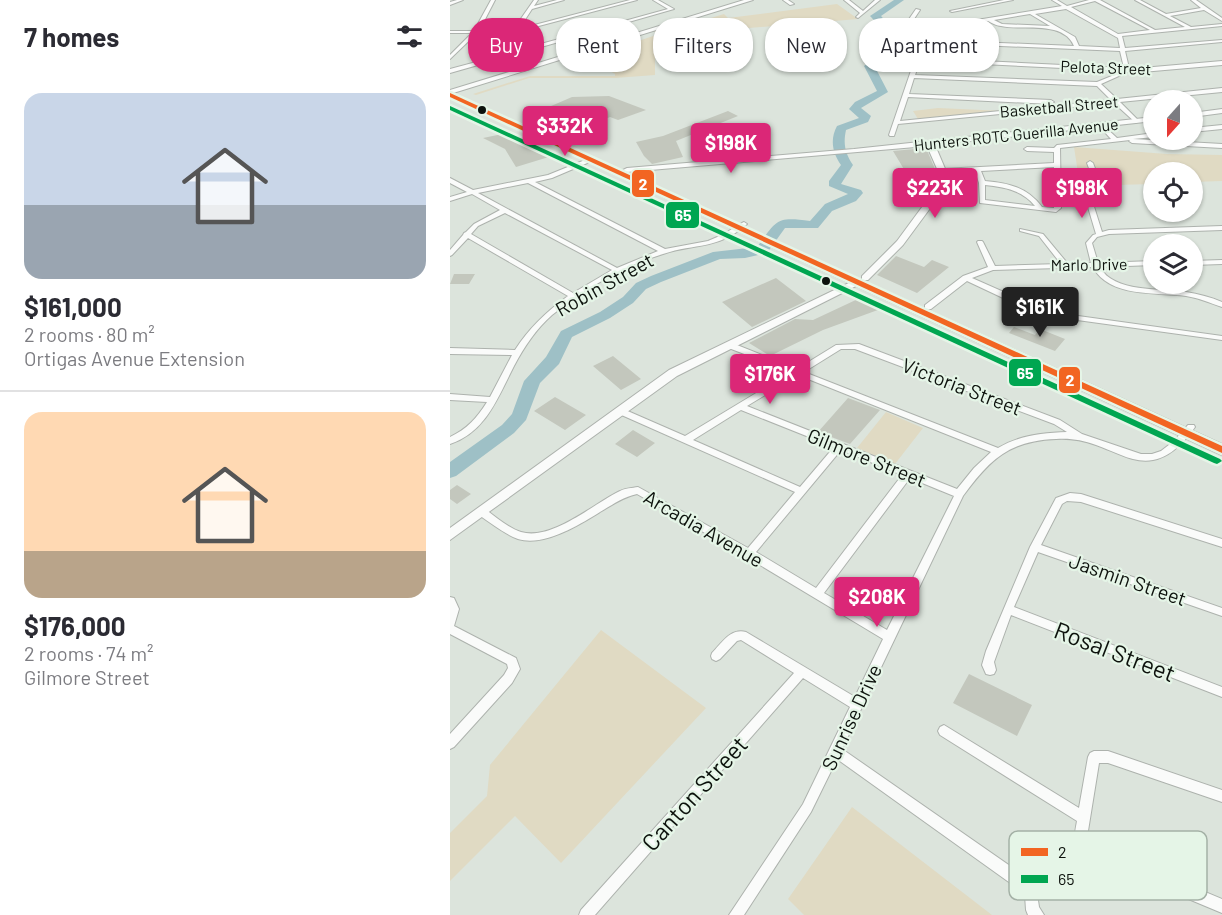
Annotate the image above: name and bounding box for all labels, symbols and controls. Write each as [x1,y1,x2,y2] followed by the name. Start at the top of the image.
[468,18,544,72] chip: Buy
[556,18,641,72] chip: Rent
[653,18,753,72] chip: Filters
[765,18,847,72] chip: New
[859,18,999,72] chip: Apartment
[393,20,426,53] icon: filters
[24,21,119,52] text: 7 homes
[1060,56,1152,78] street label: Pelota Street
[1143,90,1203,150] north arrow
[1143,90,1203,294] map controls
[999,91,1119,121] street label: Basketball Street
[476,104,488,116] unlabelled marker
[523,106,607,157] pin: $332K
[537,113,593,137] text: $332K
[913,114,1119,154] street label: Hunters ROTC Guerilla Avenue
[689,123,773,174] pin: $198K
[705,130,757,154] text: $198K
[171,132,279,240] icon: home
[1143,162,1203,222] button: locate
[893,168,977,219] pin: $223K
[1040,168,1124,219] pin: $198K
[631,169,655,198] line badge: 2
[639,174,648,193] text: 2
[907,175,963,199] text: $223K
[1056,175,1108,199] text: $198K
[665,201,700,229] line badge: 65
[674,205,692,224] text: 65
[1143,234,1203,294] button: layers
[551,247,657,321] street label: Robin Street
[1050,254,1128,274] street label: Marlo Drive
[820,275,832,287] unlabelled marker
[998,287,1082,338] pin: $161K
[24,291,122,322] text: $161,000
[1016,294,1064,318] text: $161K
[24,322,155,346] text: 2 rooms · 80 m²
[24,346,245,370] text: Ortigas Avenue Extension
[899,352,1025,420] street label: Victoria Street
[728,354,812,405] pin: $176K
[1008,358,1042,387] line badge: 65
[744,361,796,385] text: $176K
[1016,363,1034,382] text: 65
[1058,366,1081,394] line badge: 2
[1066,370,1075,389] text: 2
[804,422,930,492] street label: Gilmore Street
[171,451,279,559] icon: home
[640,484,768,572] street label: Arcadia Avenue
[1066,548,1190,610] street label: Jasmin Street
[835,577,919,628] pin: $208K
[848,584,906,608] text: $208K
[24,610,126,641] text: $176,000
[1050,615,1180,687] street label: Rosal Street
[24,641,154,665] text: 2 rooms · 74 m²
[816,660,886,774] street label: Sunrise Drive
[24,665,150,689] text: Gilmore Street
[635,730,753,856] street label: Canton Street
[1009,831,1207,900] legend
[1058,842,1067,861] text: 2
[1058,869,1074,888] text: 65

